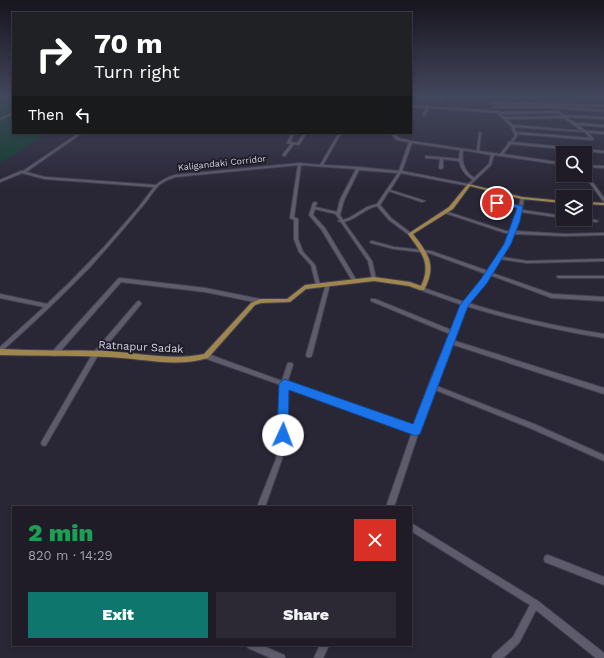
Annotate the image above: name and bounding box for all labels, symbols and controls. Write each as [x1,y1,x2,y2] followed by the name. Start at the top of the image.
[94,27,163,60] text: 70 m
[28,28,80,80] icon: right
[94,61,180,82] text: Turn right
[72,104,94,126] icon: left
[28,106,64,124] text: Then
[556,146,592,226] map controls
[556,146,592,182] button: search
[177,153,267,173] street label: Kaligandaki Corridor
[480,186,514,220] pin
[556,190,592,226] button: layers
[486,192,508,214] icon: arrive
[98,338,184,356] street label: Ratnapur Sadak
[262,414,304,456] position arrow
[28,519,93,547] text: 2 min
[354,519,396,561] button: close
[28,548,113,563] text: 820 m · 14:29
[28,592,208,638] button: Exit
[216,592,396,638] button: Share

